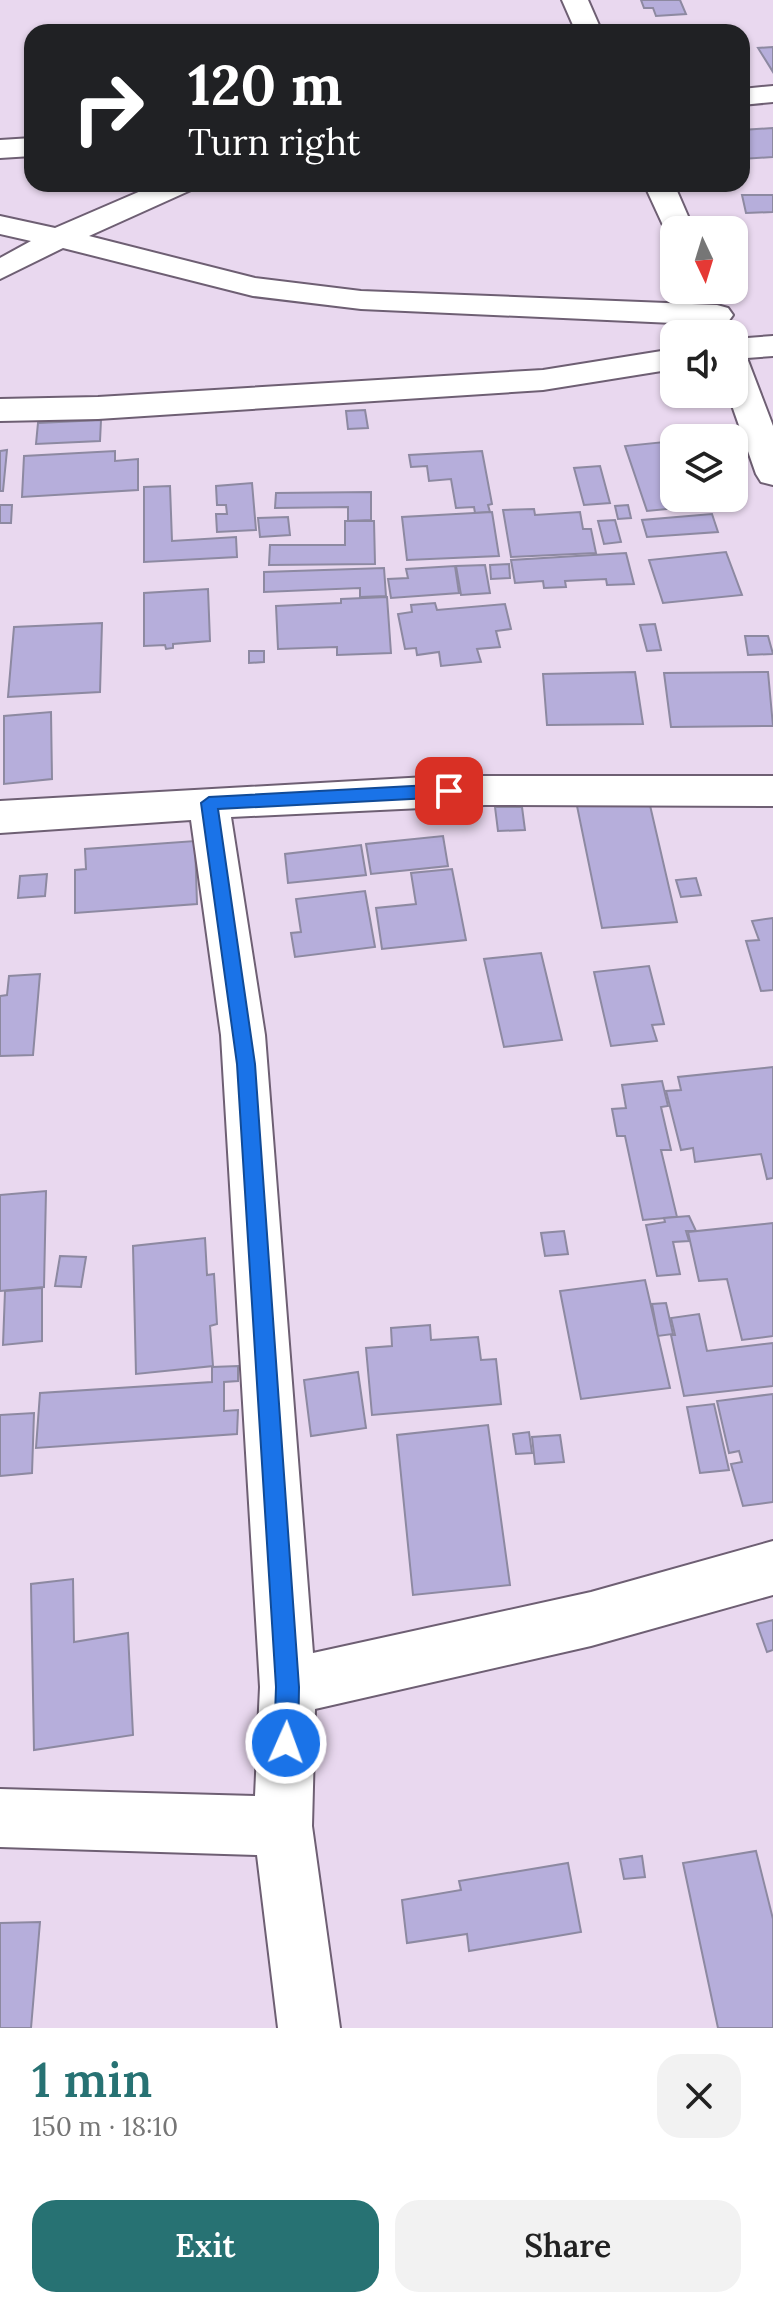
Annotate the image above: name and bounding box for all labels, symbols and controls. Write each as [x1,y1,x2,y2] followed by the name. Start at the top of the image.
[188,49,342,120] text: 120 m
[56,56,160,160] icon: right
[188,119,361,165] text: Turn right
[660,216,748,304] north arrow
[660,216,748,512] map controls
[660,320,748,408] button: sound
[660,424,748,512] button: layers
[415,757,483,825] pin
[427,769,471,813] icon: arrive
[244,1701,328,1785] position arrow
[32,2049,152,2110] text: 1 min
[657,2054,741,2138] button: close
[32,2110,178,2143] text: 150 m · 18:10
[32,2200,379,2292] button: Exit
[395,2200,741,2292] button: Share

